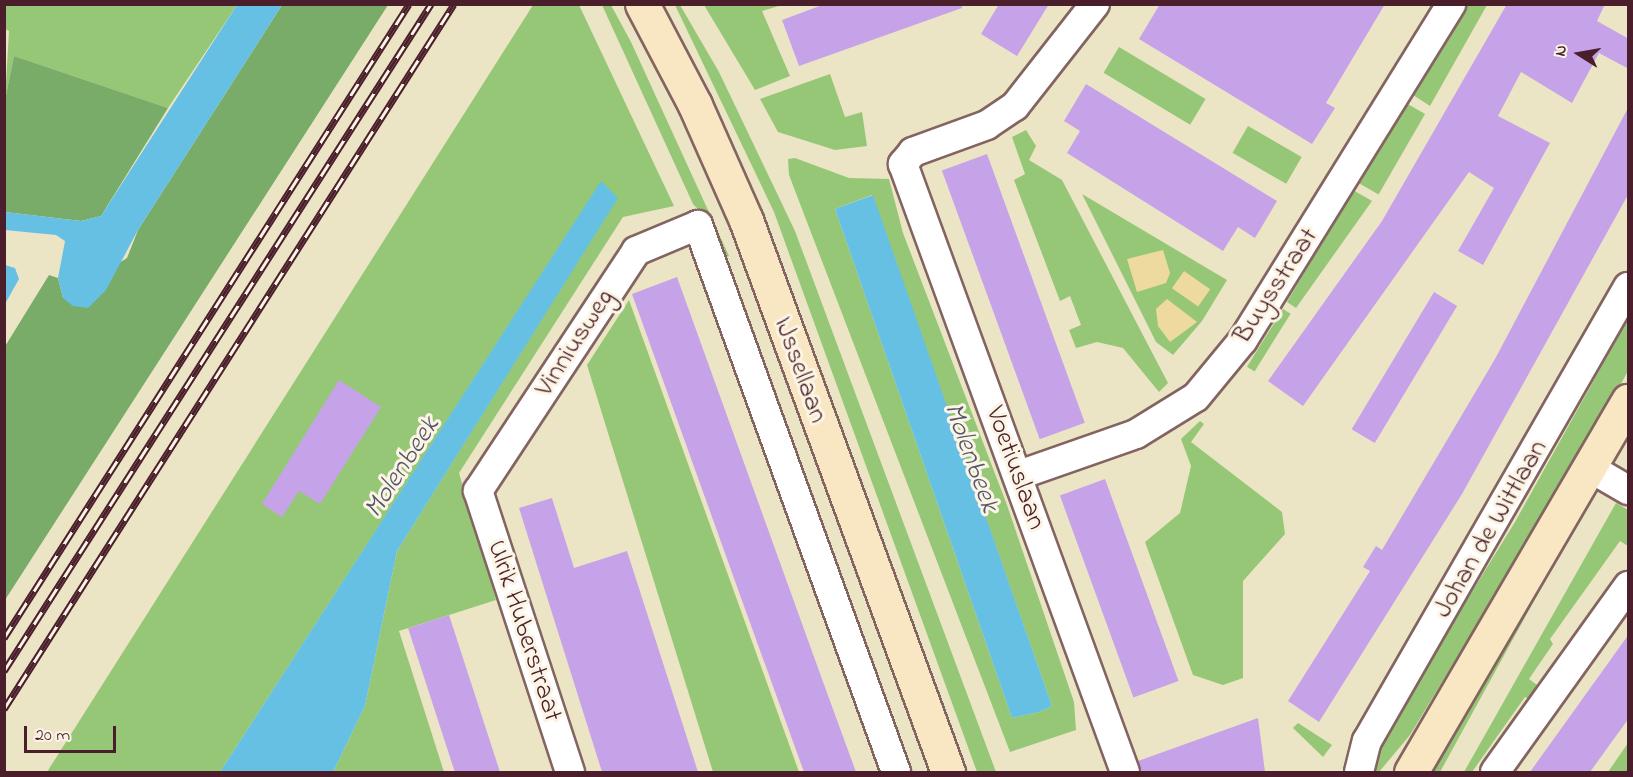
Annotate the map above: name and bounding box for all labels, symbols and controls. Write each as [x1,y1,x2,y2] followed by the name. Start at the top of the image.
[1549,24,1609,84] north arrow
[1549,43,1574,58] text: N
[1227,222,1325,350] street label: Buysstraat
[528,283,622,403] street label: Vinniusweg
[766,312,834,428] street label: IJssellaan
[935,399,1005,517] water label: Molenbeek
[978,402,1052,534] street label: Voetiuslaan
[358,411,448,525] water label: Molenbeek
[1427,434,1555,624] street label: Johan de Wittlaan
[479,536,569,726] street label: Ulrik Huberstraat
[27,714,118,752] scale bar
[35,723,70,749] text: 20 m

